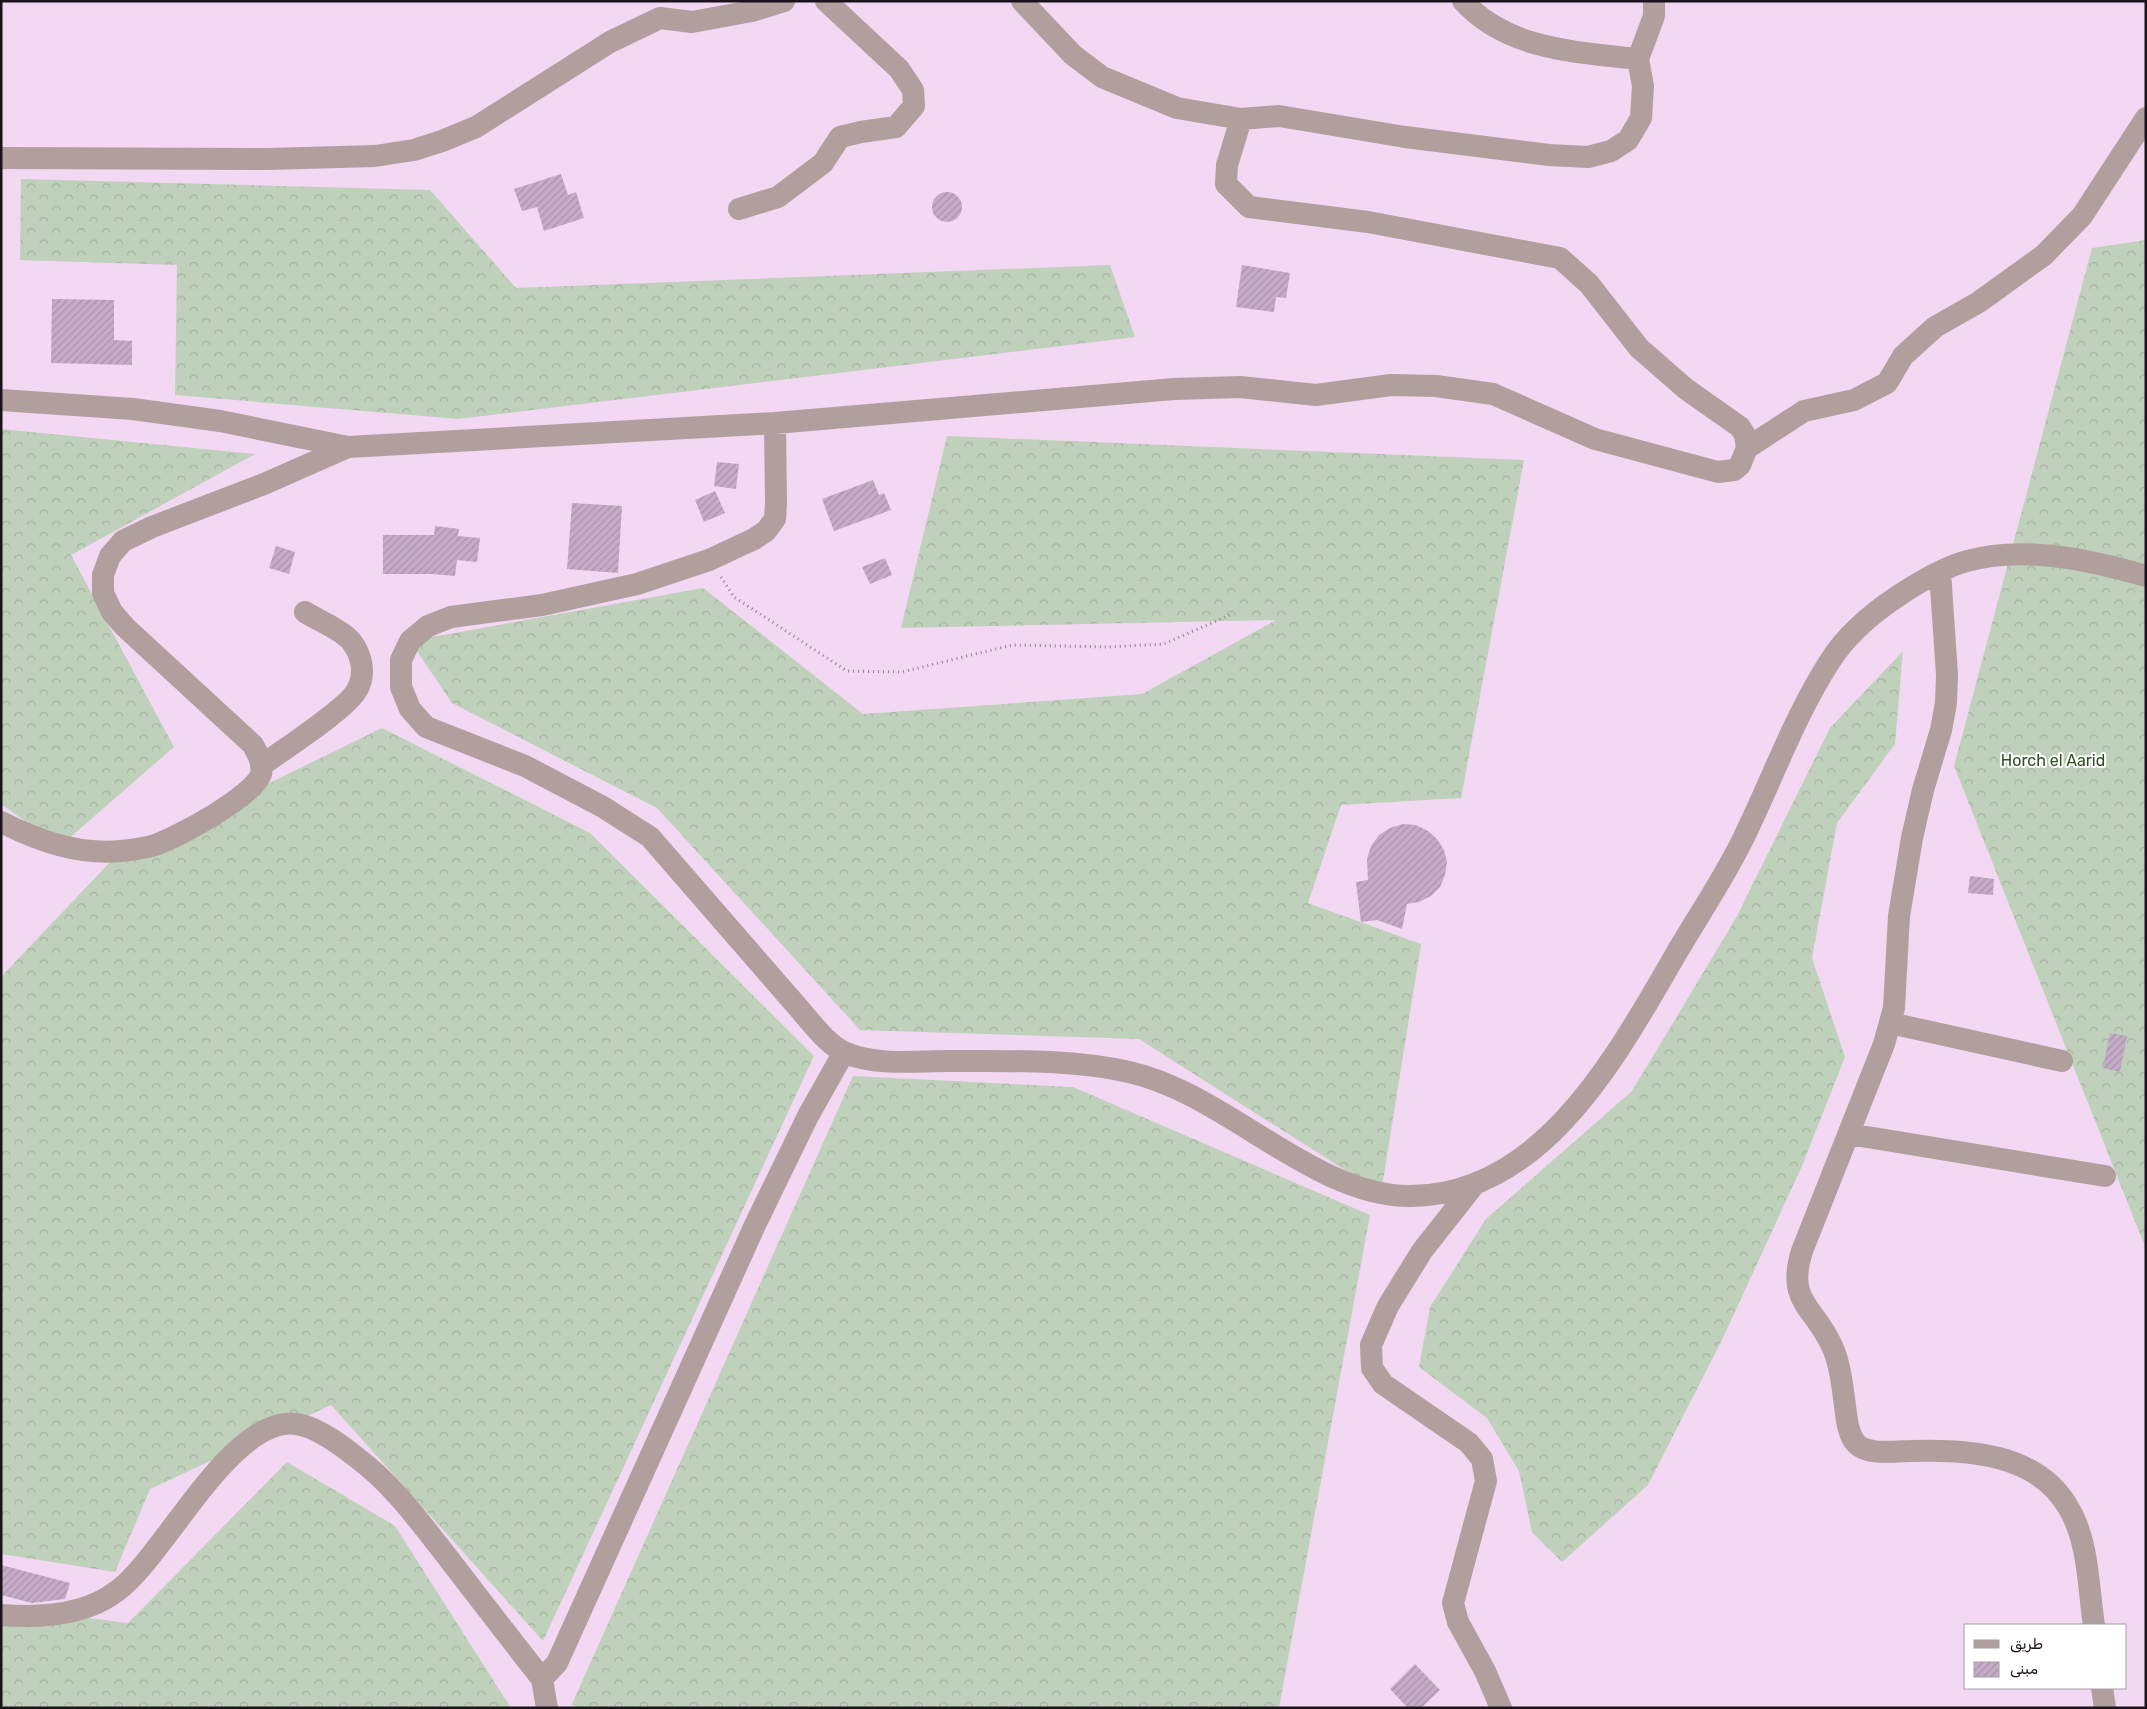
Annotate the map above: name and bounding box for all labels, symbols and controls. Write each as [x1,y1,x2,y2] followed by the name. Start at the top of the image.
[2001,751,2105,770] park label: Horch el Aarid
[1964,1624,2127,1689] legend
[2010,1635,2043,1653] text: طريق
[2010,1660,2038,1678] text: مبنى

